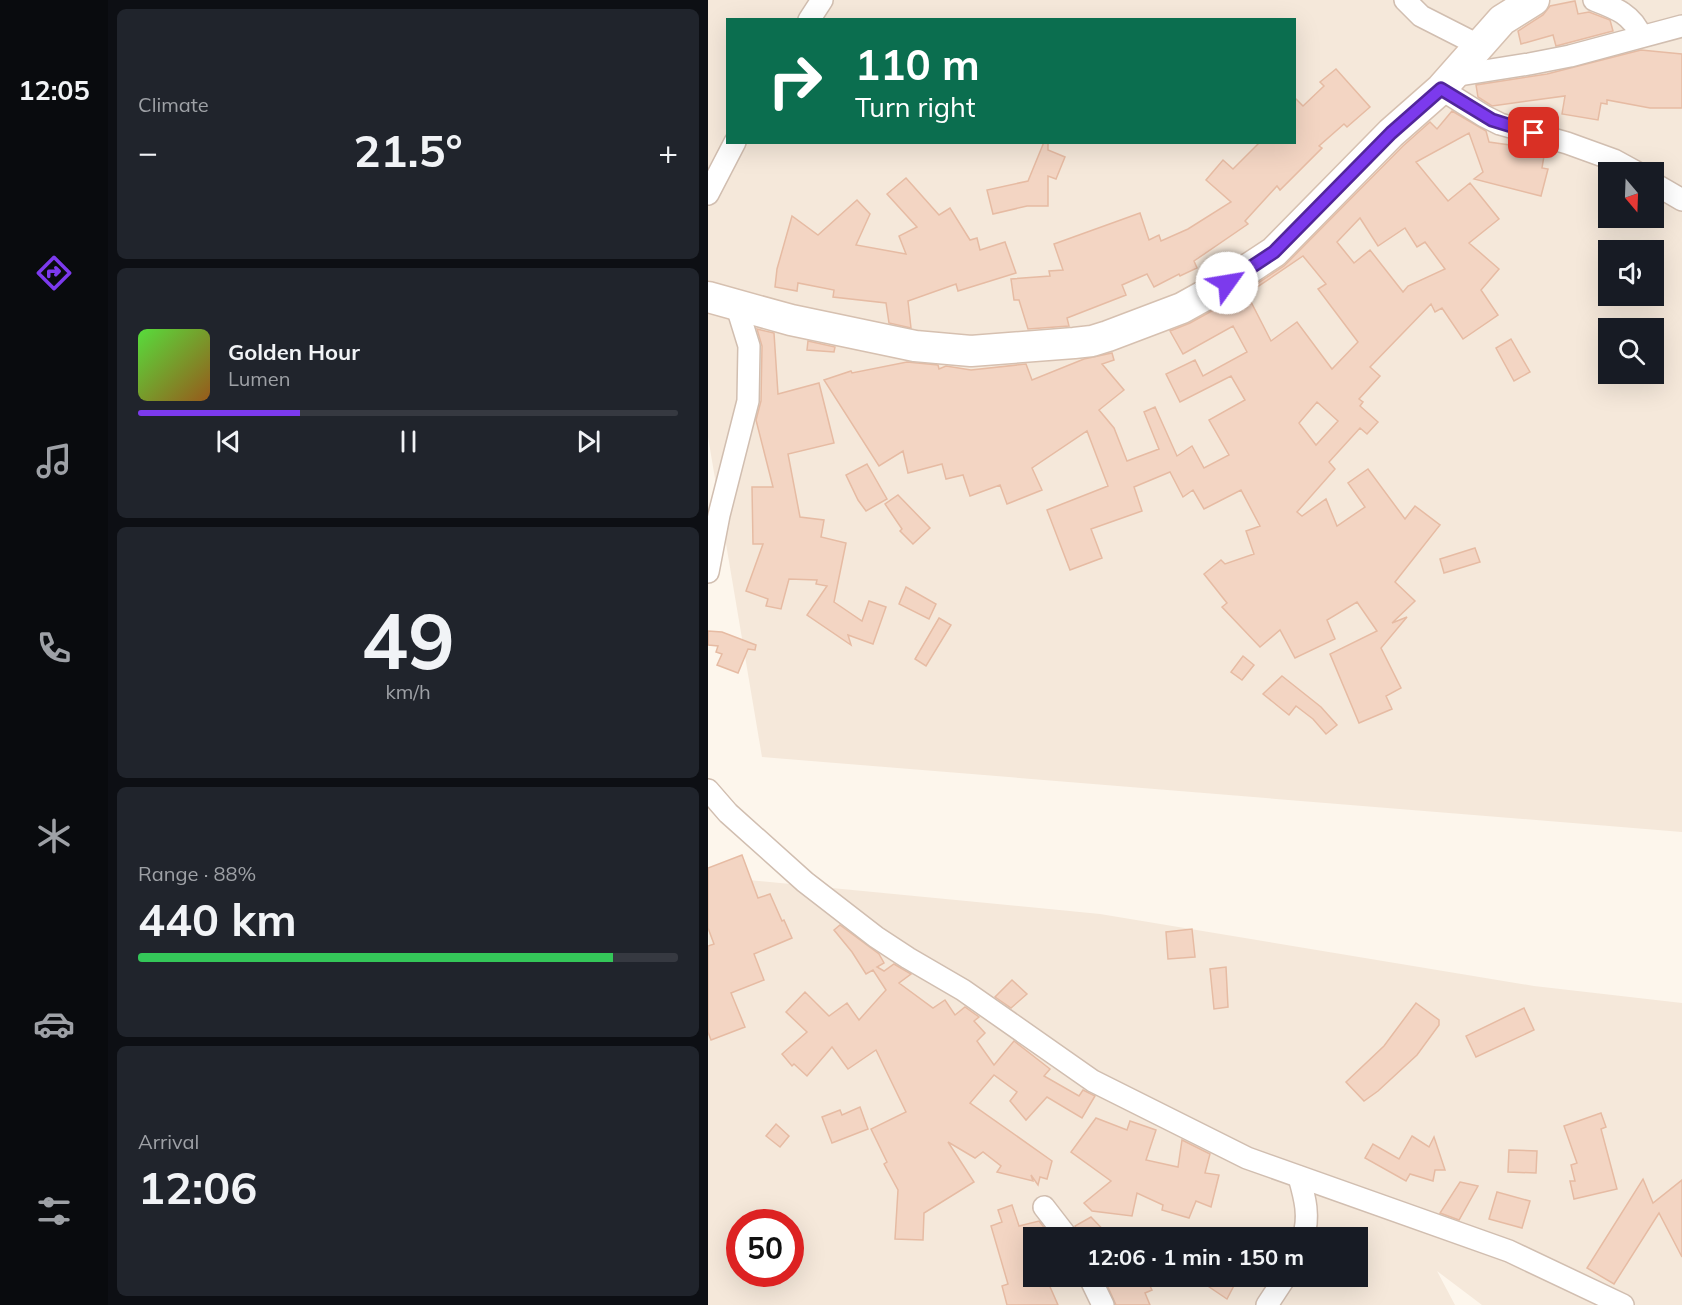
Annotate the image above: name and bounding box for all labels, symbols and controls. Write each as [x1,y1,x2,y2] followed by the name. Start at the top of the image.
[855,38,980,91] text: 110 m
[756,42,834,120] icon: right
[18,73,90,107] text: 12:05
[855,90,975,124] text: Turn right
[138,92,209,117] text: Climate
[1508,107,1559,158] pin
[1517,116,1550,149] icon: arrive
[353,122,463,178] text: 21.5°
[138,131,158,172] text: −
[658,131,678,172] text: +
[1598,162,1664,228] north arrow
[1598,162,1664,384] map controls
[1598,240,1664,306] button: sound
[1195,251,1259,315] position arrow
[33,252,75,294] icon: directions
[1598,318,1664,384] button: search
[228,338,360,366] text: Golden Hour
[228,366,290,391] text: Lumen
[212,425,245,458] icon: previous
[392,425,425,458] icon: pause
[572,425,605,458] icon: next
[33,440,75,482] icon: music
[361,591,455,689] text: 49
[33,627,75,669] icon: phone
[385,679,431,704] text: km/h
[33,815,75,857] icon: climate
[138,861,256,886] text: Range · 88%
[138,891,297,947] text: 440 km
[33,1003,75,1045] icon: car
[138,1129,199,1154] text: Arrival
[138,1159,257,1215] text: 12:06
[33,1190,75,1232] icon: filters
[726,1209,804,1287] speed limit sign: 50
[1087,1243,1304,1271] text: 12:06 · 1 min · 150 m

